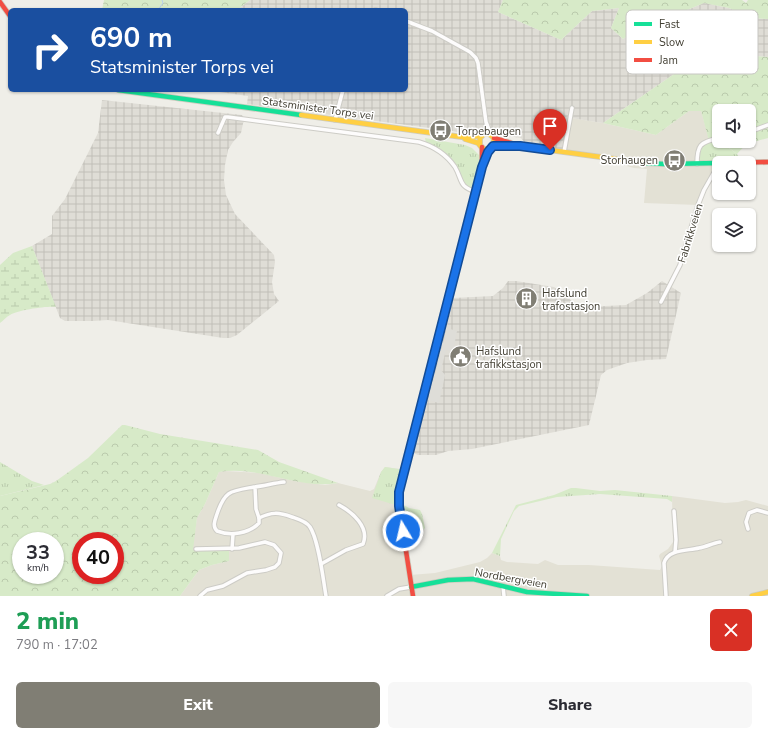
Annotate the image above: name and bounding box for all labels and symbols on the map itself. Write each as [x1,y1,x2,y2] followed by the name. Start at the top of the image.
[626,10,758,74] legend
[659,17,680,32] text: Fast
[659,35,684,50] text: Slow
[658,53,678,68] text: Jam
[261,93,375,124] street label: Statsminister Torps vei
[533,109,567,150] pin
[427,118,453,144] bus stop icon: Torpebaugen
[456,124,521,139] place label: Torpebaugen
[661,147,687,173] bus stop icon: Storhaugen
[601,153,658,168] place label: Storhaugen
[674,202,707,265] street label: Fabrikkveien
[514,286,540,312] building icon: Hafslund trafostasjon
[542,286,600,314] place label: Hafslund trafostasjon
[447,344,473,370] public building icon: Hafslund trafikkstasjon
[476,344,542,372] place label: Hafslund trafikkstasjon
[382,510,424,552] position arrow
[72,532,124,584] speed limit sign: 40
[474,565,548,592] street label: Nordbergveien

